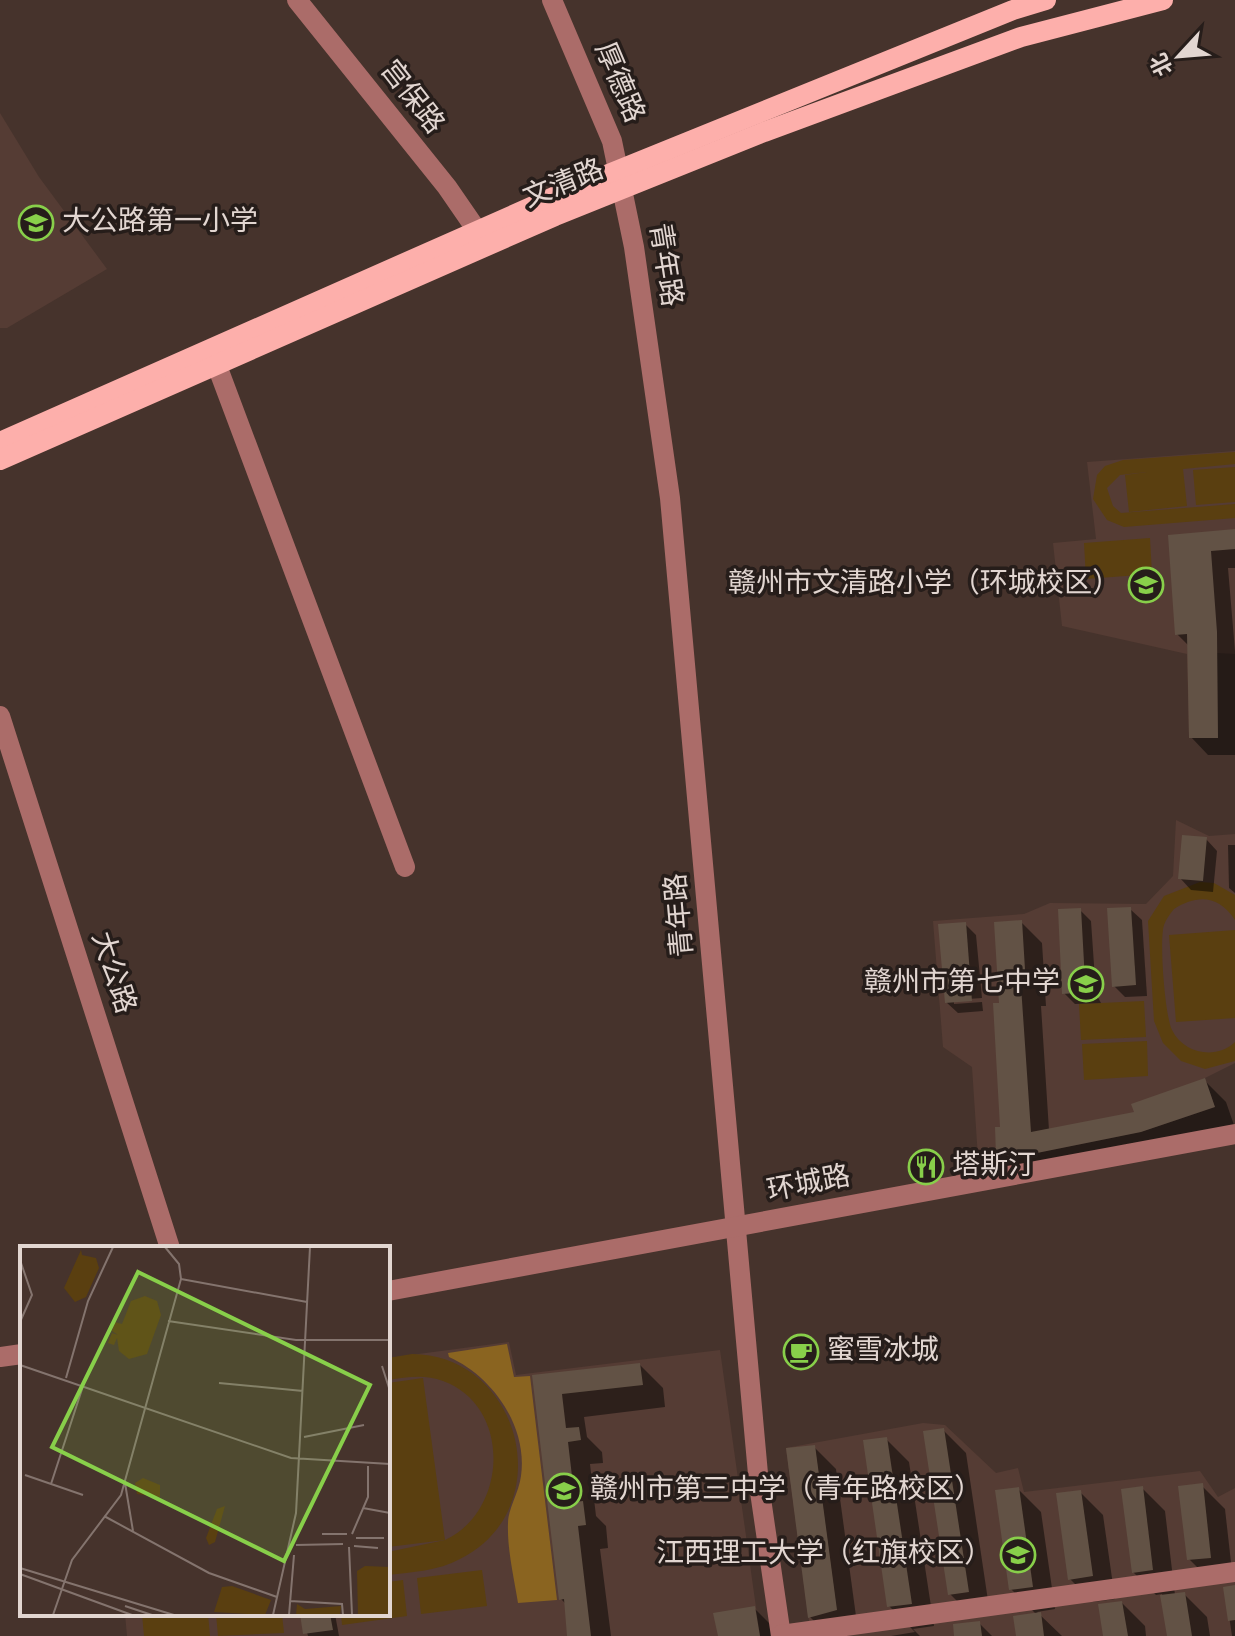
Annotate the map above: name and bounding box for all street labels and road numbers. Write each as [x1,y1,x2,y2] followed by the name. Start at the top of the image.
[585,37,651,129] street label: 厚德路
[371,54,451,142] street label: 宫保路
[518,153,610,217] street label: 文清路
[640,221,688,309] street label: 青年路
[659,872,703,958] street label: 青年路
[82,927,142,1019] street label: 大公路
[764,1159,854,1211] street label: 环城路

